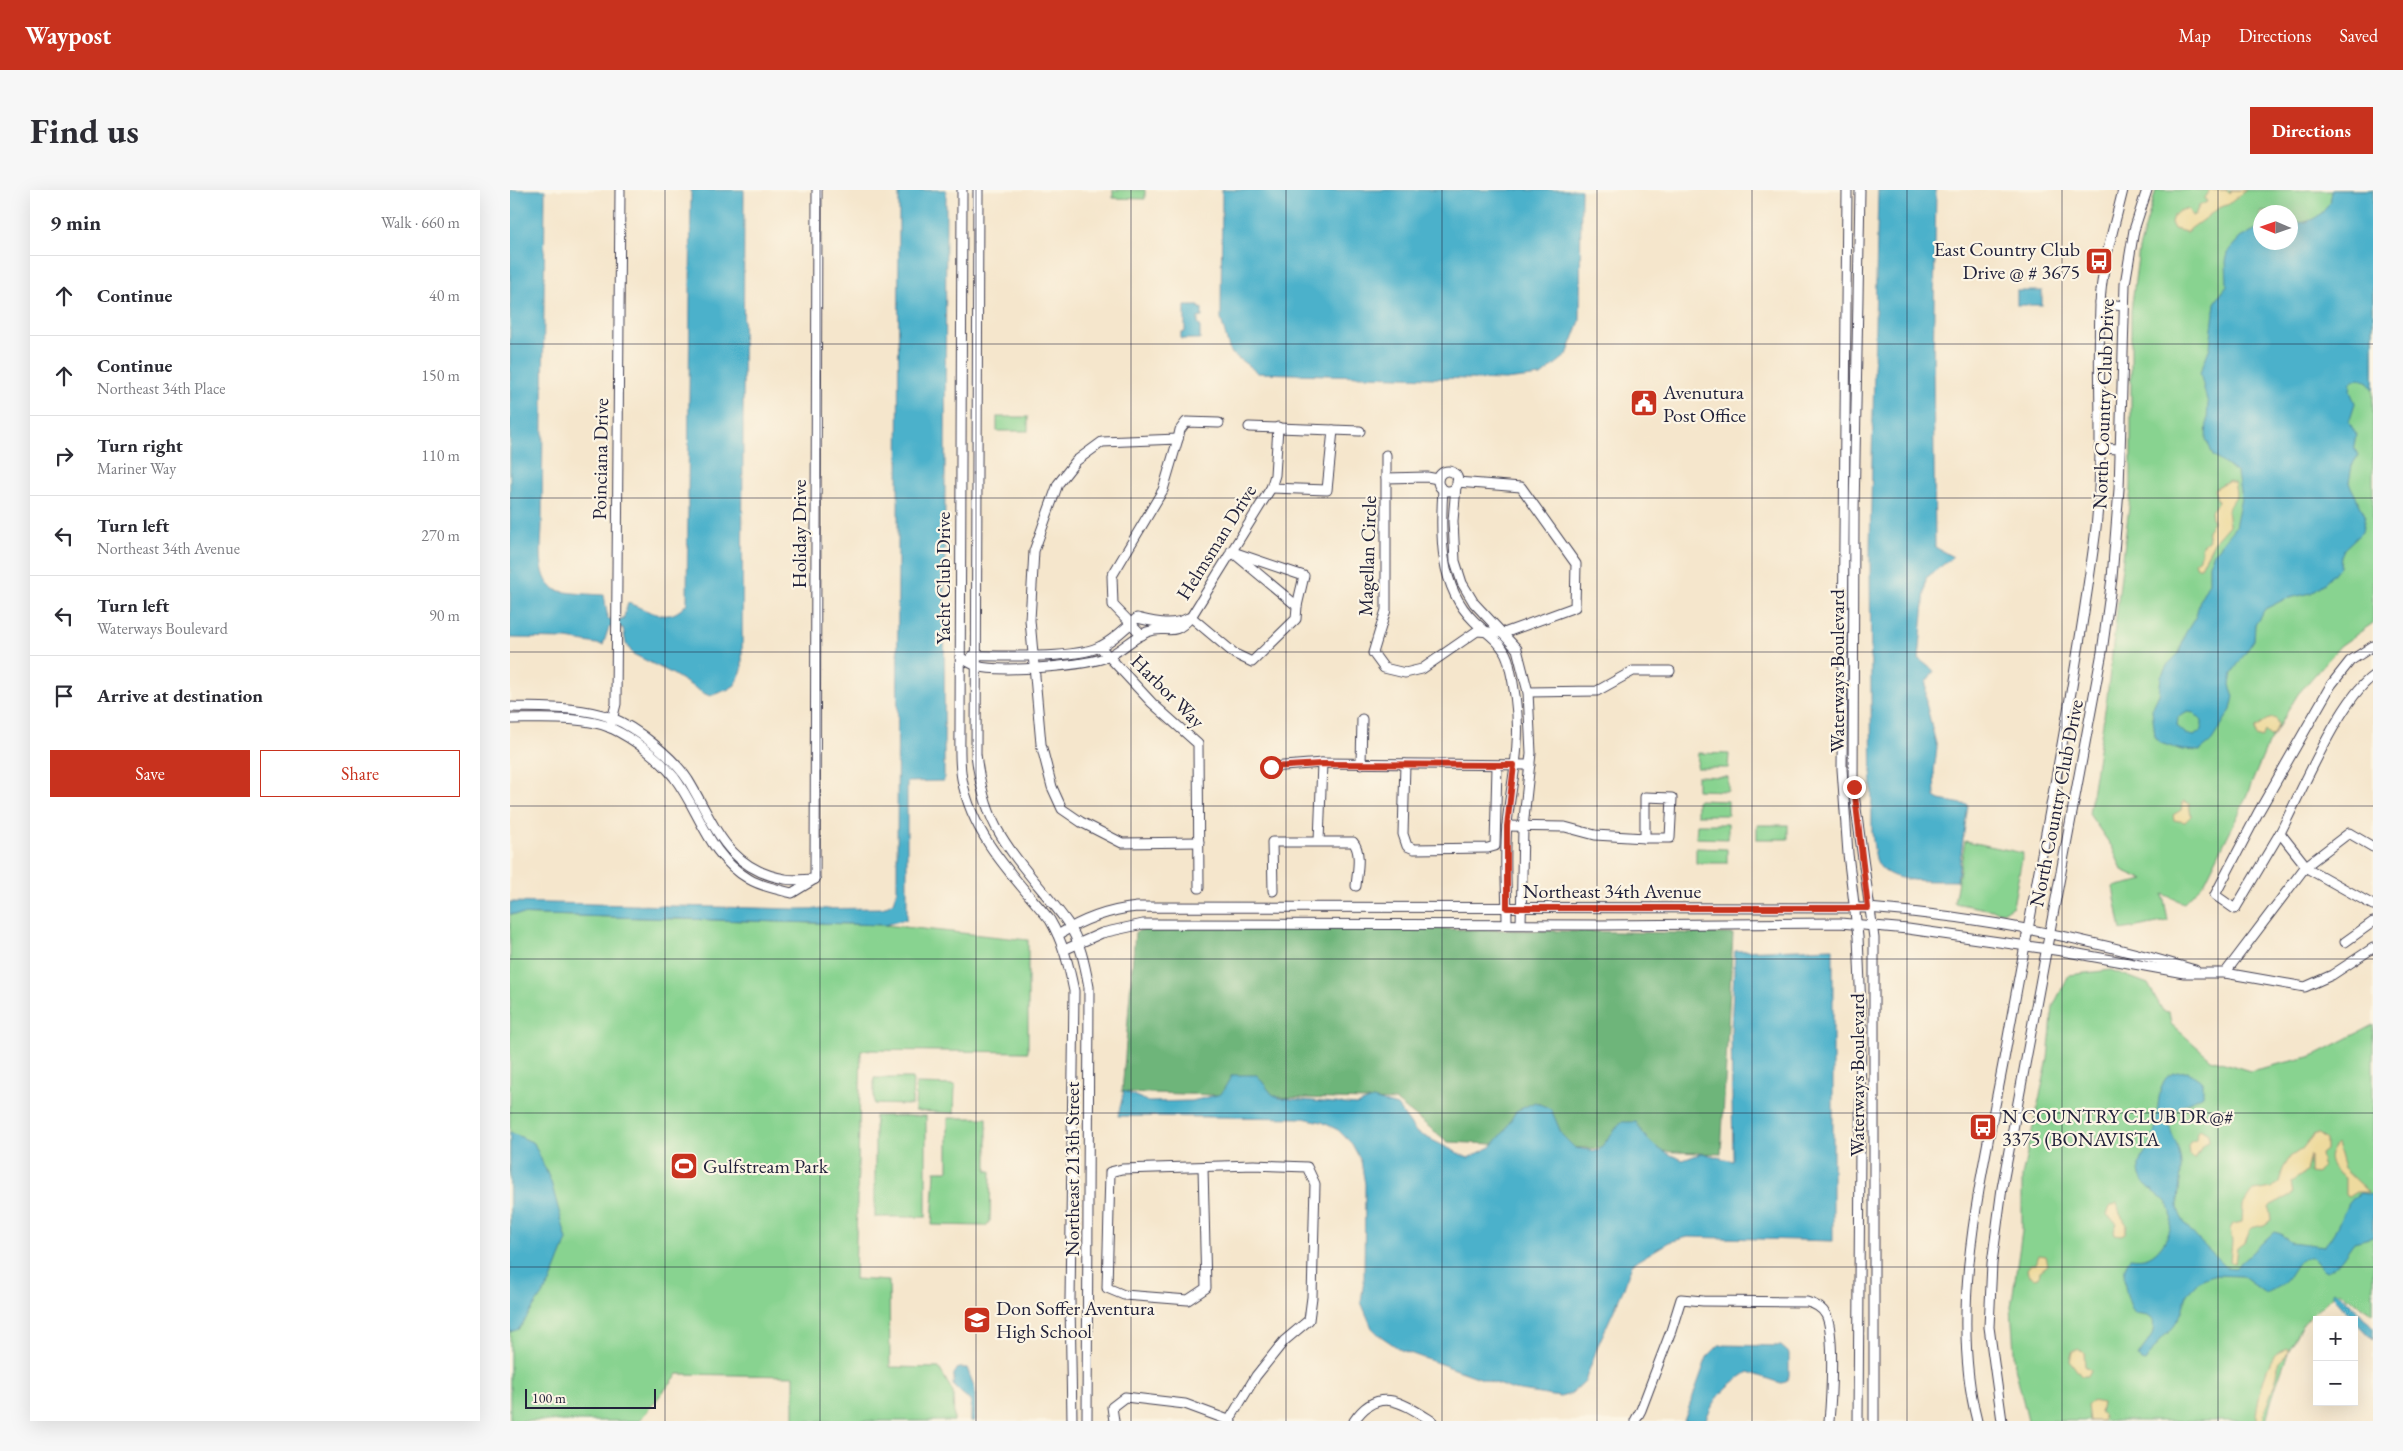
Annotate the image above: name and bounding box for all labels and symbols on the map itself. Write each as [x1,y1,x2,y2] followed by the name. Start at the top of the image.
[2253,205,2298,250] north arrow
[1934,236,2080,285] place label: East Country Club Drive @ # 3675
[2084,246,2114,276] bus stop icon: East Country Club Drive @ # 3675
[2086,298,2120,510] street label: North Country Club Drive
[1662,379,1746,428] place label: Avenutura Post Office
[1629,388,1659,418] public building icon: Avenutura Post Office
[586,398,614,520] street label: Poinciana Drive
[786,479,812,588] street label: Holiday Drive
[1170,479,1262,605] street label: Helmsman Drive
[1352,495,1382,617] street label: Magellan Circle
[930,511,956,644] street label: Yacht Club Drive
[1824,588,1850,753] street label: Waterways Boulevard
[1125,648,1211,734] street label: Harbor Way
[2023,697,2089,909] street label: North Country Club Drive
[1260,756,1283,779] route start
[1843,776,1866,799] route end
[1523,878,1702,904] street label: Northeast 34th Avenue
[1844,992,1870,1157] street label: Waterways Boulevard
[1059,1081,1085,1256] street label: Northeast 213th Street
[2002,1103,2234,1152] place label: N COUNTRY CLUB DR@# 3375 (BONAVISTA
[1968,1112,1998,1142] bus stop icon: N COUNTRY CLUB DR@# 3375 (BONAVISTA
[669,1151,699,1181] sports icon: Gulfstream Park
[703,1153,829,1179] place label: Gulfstream Park
[996,1295,1155,1344] place label: Don Soffer Aventura High School
[962,1305,992,1335] school or university icon: Don Soffer Aventura High School
[525,1386,656,1409] scale bar

